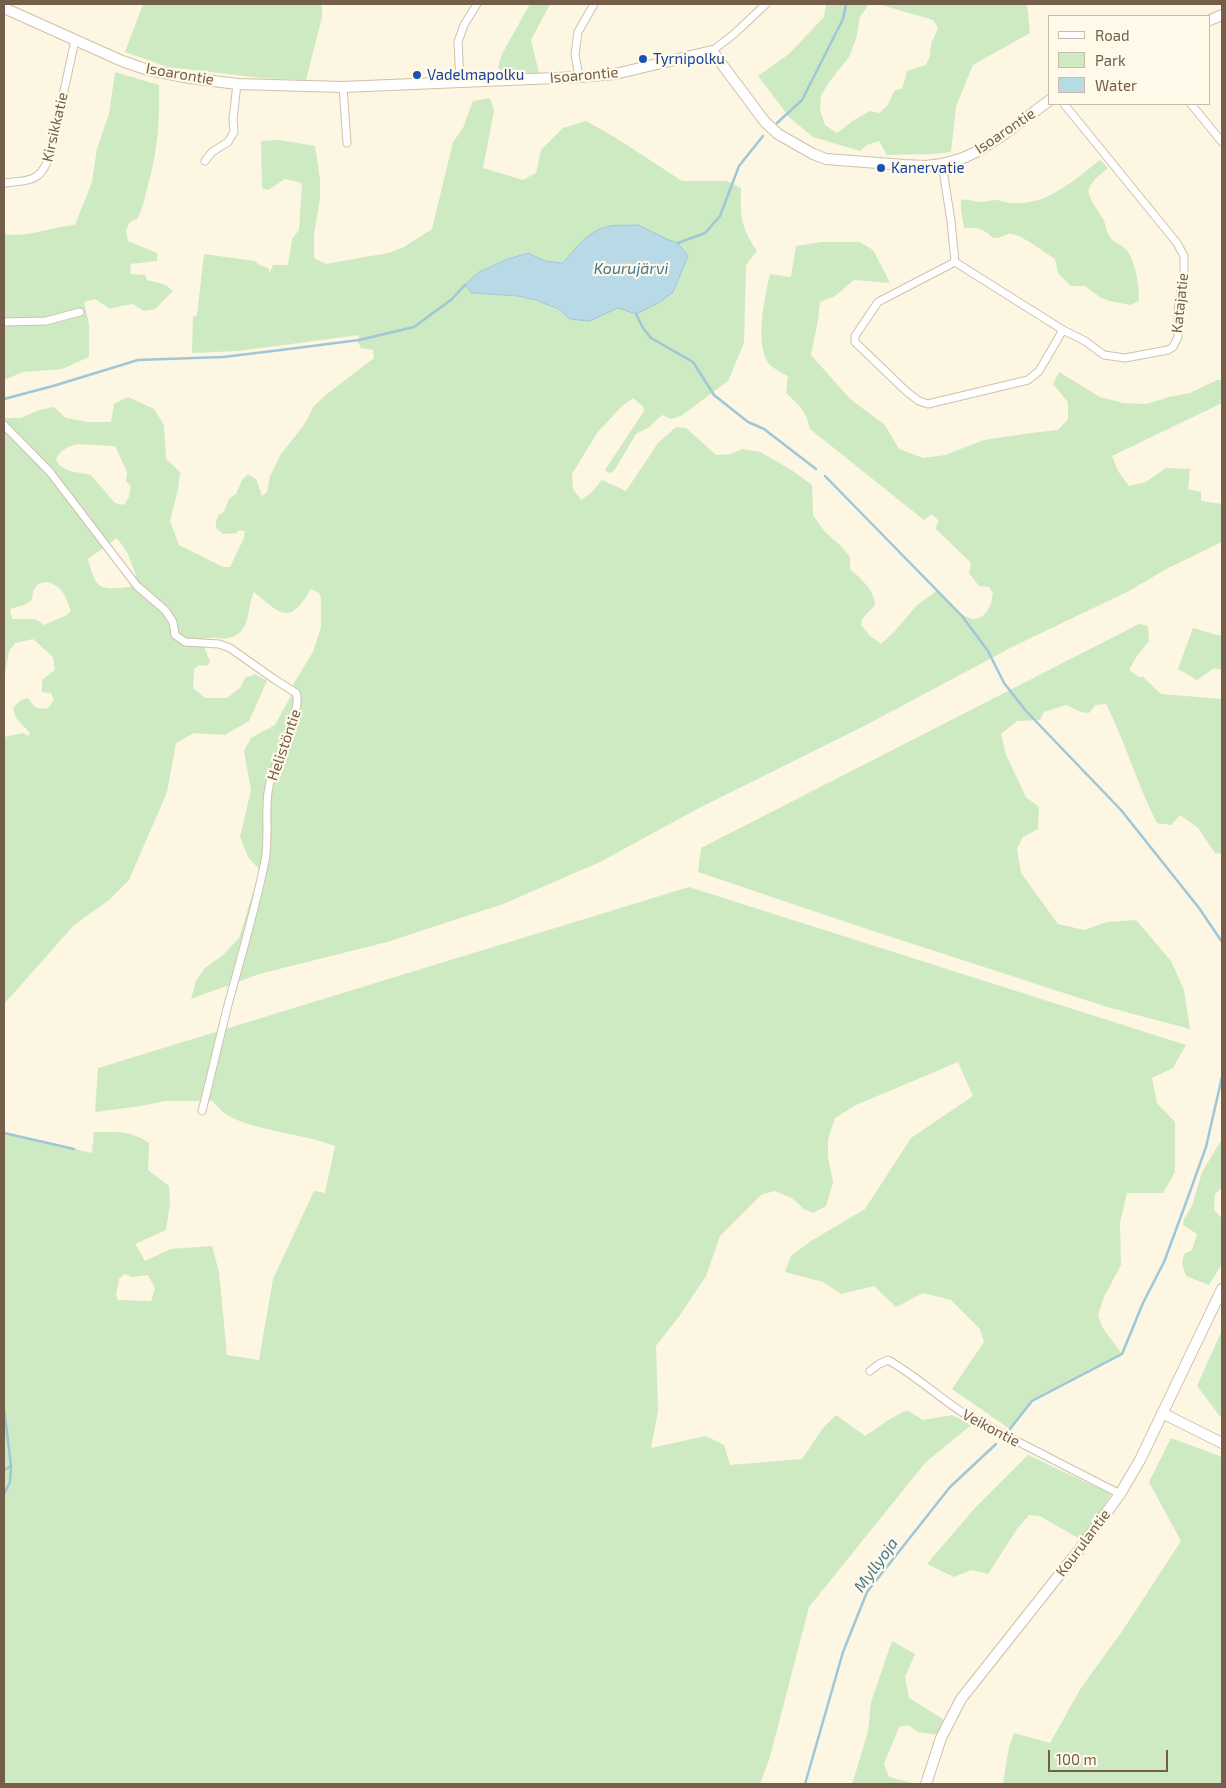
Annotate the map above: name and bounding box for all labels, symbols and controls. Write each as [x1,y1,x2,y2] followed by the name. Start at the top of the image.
[1048,15,1211,105] legend
[1095,26,1130,44] text: Road
[653,50,725,68] place label: Tyrnipolku
[1095,51,1126,69] text: Park
[637,53,649,65] marker: Tyrnipolku
[145,59,215,89] street label: Isoarontie
[549,63,619,87] street label: Isoarontie
[427,66,524,84] place label: Vadelmapolku
[411,69,423,81] marker: Vadelmapolku
[1095,76,1137,94] text: Water
[38,90,72,164] street label: Kirsikkatie
[971,104,1039,158] street label: Isoarontie
[891,159,964,177] place label: Kanervatie
[875,162,887,174] marker: Kanervatie
[594,259,668,279] water label: Kourujärvi
[1168,272,1192,334] street label: Katajatie
[263,707,305,783] street label: Helistöntie
[959,1405,1023,1451] street label: Veikontie
[1052,1506,1114,1580] street label: Kourulantie
[850,1534,902,1596] water label: Myllyoja
[1051,1740,1171,1772] scale bar
[1056,1750,1097,1768] text: 100 m

